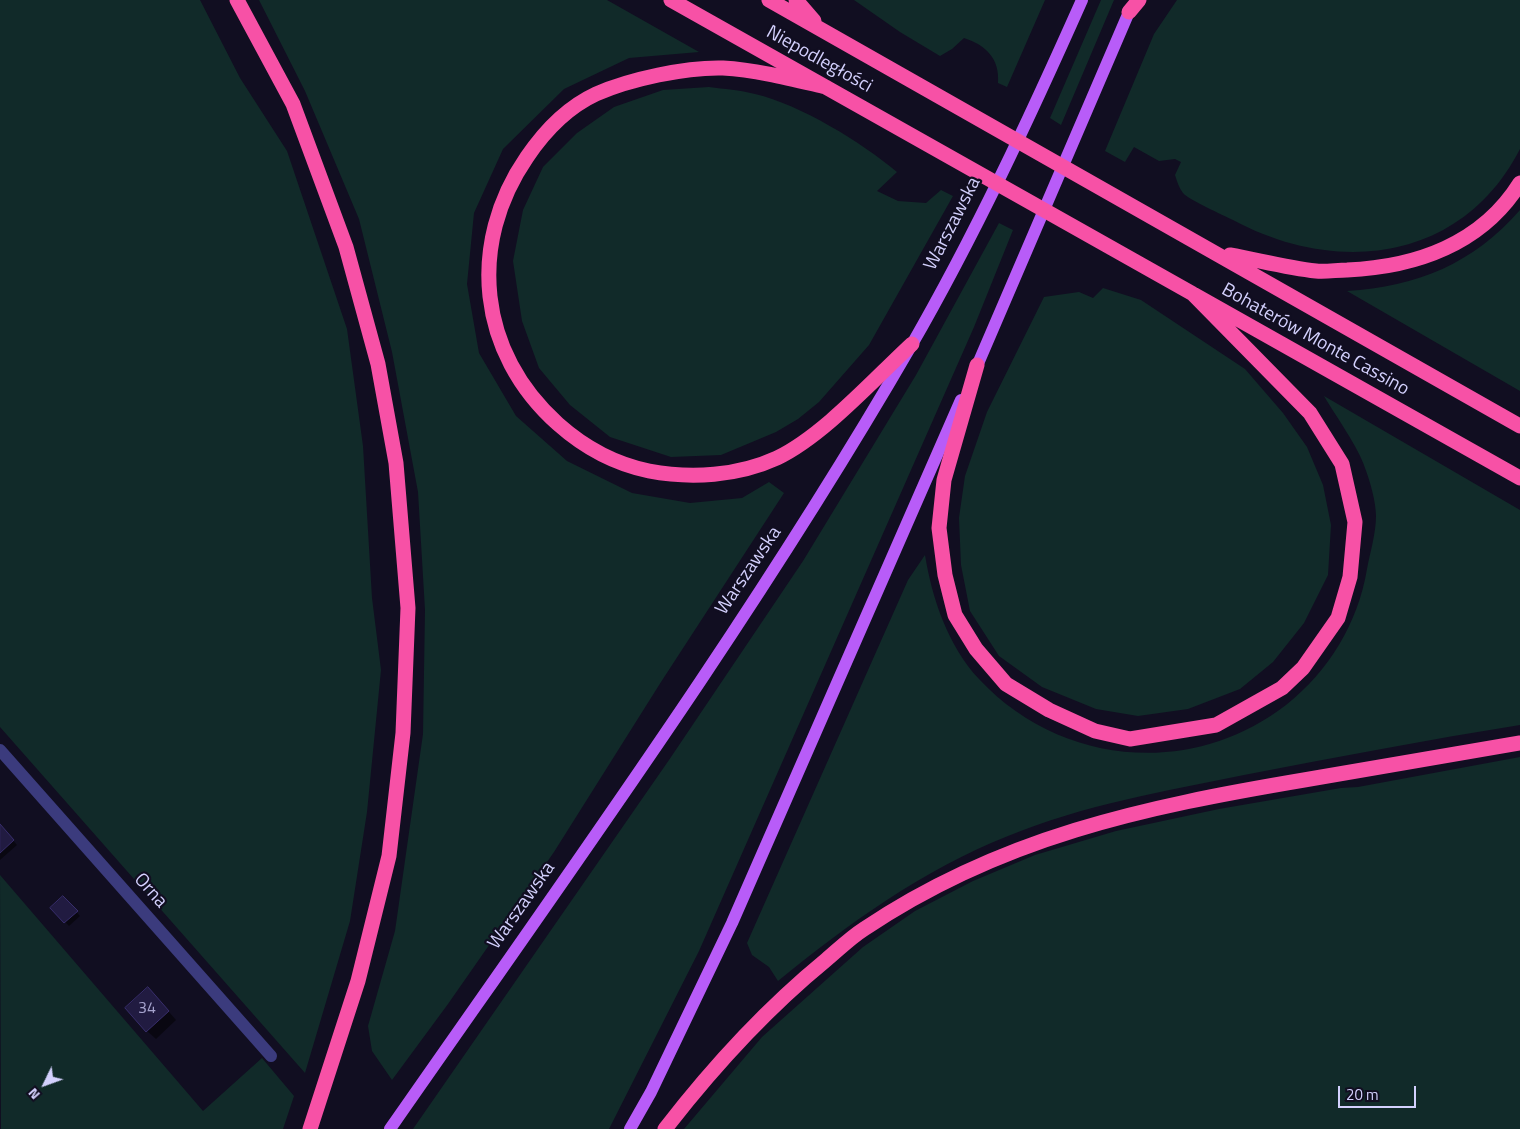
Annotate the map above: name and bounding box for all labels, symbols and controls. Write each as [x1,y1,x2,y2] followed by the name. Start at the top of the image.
[762,22,876,98] street label: Niepodległości
[920,174,986,274] street label: Warszawska
[1217,279,1413,401] street label: Bohaterów Monte Cassino
[711,523,787,619] street label: Warszawska
[484,858,560,954] street label: Warszawska
[129,869,171,913] street label: Orna
[138,999,156,1019] house number: 34
[20,1059,70,1109] north arrow
[1340,1076,1418,1108] scale bar
[1346,1083,1379,1106] text: 20 m
[22,1084,45,1105] text: N

